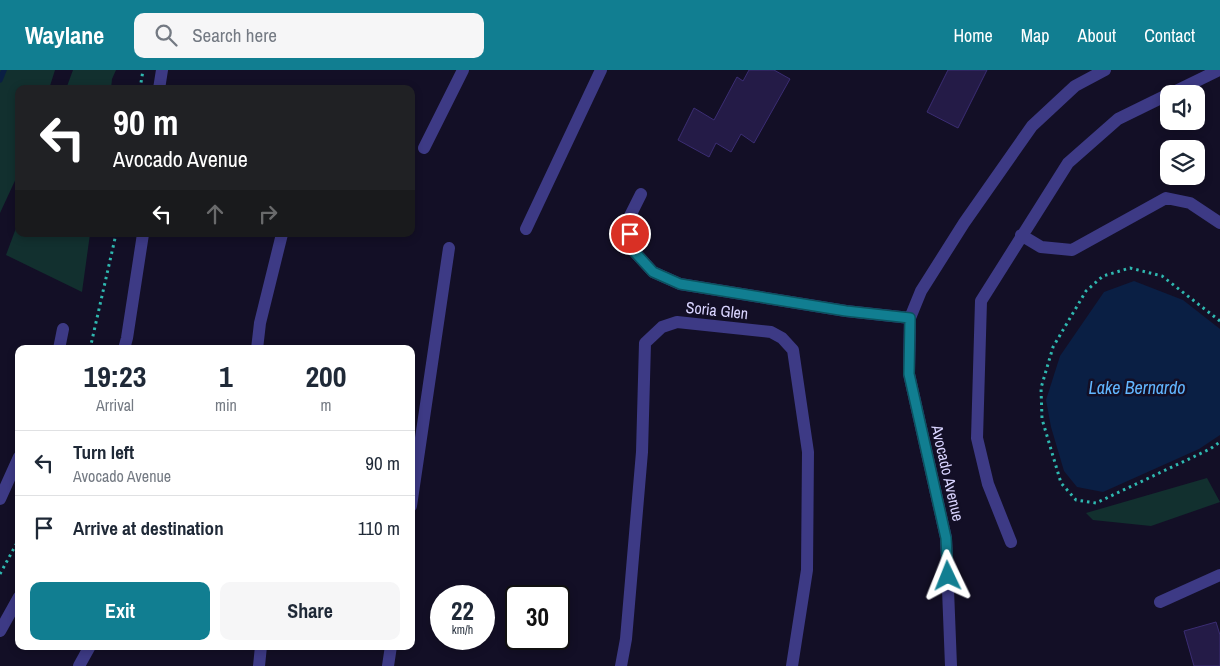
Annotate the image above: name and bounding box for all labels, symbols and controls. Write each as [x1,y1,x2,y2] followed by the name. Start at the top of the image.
[134,13,484,58] search box
[25,19,104,51] text: Waylane
[152,21,180,49] icon: search
[192,22,277,48] text: Search here
[953,23,993,48] text: Home
[1021,23,1050,48] text: Map
[1078,23,1116,48] text: About
[1144,23,1195,48] text: Contact
[1160,85,1205,185] map controls
[1160,85,1205,130] button: sound
[113,99,178,146] text: 90 m
[30,105,95,170] icon: left
[1160,140,1205,185] button: layers
[113,144,248,174] text: Avocado Avenue
[148,200,176,228] icon: left
[201,200,229,228] icon: ahead
[254,200,282,228] icon: right
[609,213,651,255] pin
[616,220,644,248] icon: arrive
[685,296,749,324] street label: Soria Glen
[84,356,146,396] text: 19:23
[219,356,233,396] text: 1
[305,356,346,396] text: 200
[1089,375,1185,400] water label: Lake Bernardo
[96,394,134,416] text: Arrival
[215,394,237,416] text: min
[320,394,331,416] text: m
[926,422,970,523] street label: Avocado Avenue
[73,439,134,465] text: Turn left
[30,449,58,477] icon: left
[365,450,400,476] text: 90 m
[73,465,171,487] text: Avocado Avenue
[30,514,58,542] icon: arrive
[73,515,224,541] text: Arrive at destination
[358,515,400,541] text: 110 m
[921,549,973,601] position arrow
[30,582,210,640] button: Exit
[220,582,400,640] button: Share
[505,585,570,650] speed limit sign: 30
[451,594,474,628] text: 22
[452,622,473,638] text: km/h

